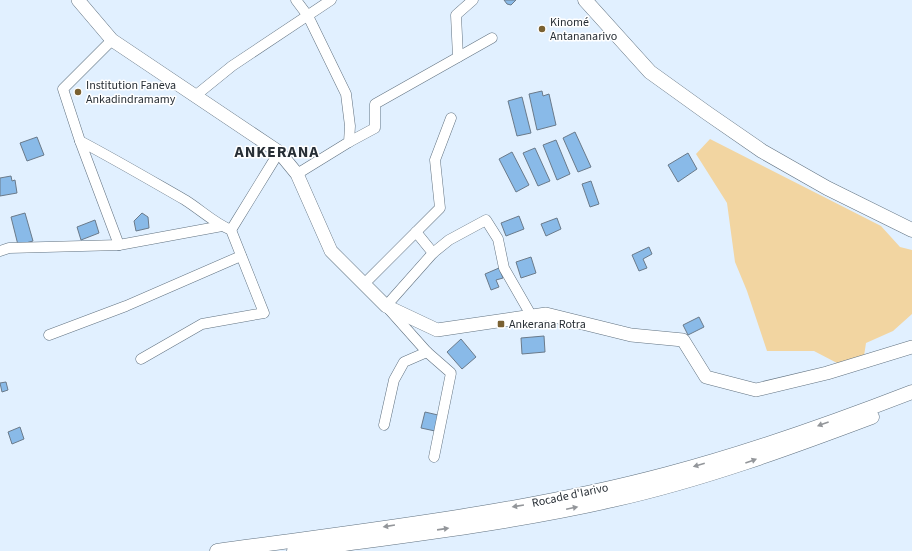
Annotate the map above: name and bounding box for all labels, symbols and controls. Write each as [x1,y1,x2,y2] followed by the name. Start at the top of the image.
[550,14,617,45] place label: Kinomé Antananarivo
[537,24,547,34] marker: Kinomé Antananarivo
[86,77,176,108] place label: Institution Faneva Ankadindramamy
[73,87,83,97] marker: Institution Faneva Ankadindramamy
[233,141,320,163] district label: ANKERANA
[509,316,586,333] place label: Ankerana Rotra
[496,319,506,329] marker: Ankerana Rotra
[816,422,828,428] one-way arrow
[746,458,758,464] one-way arrow
[693,462,705,468] one-way arrow
[530,479,610,512] street label: Rocade d'Iarivo
[512,503,524,509] one-way arrow
[565,505,578,511] one-way arrow
[383,523,396,529] one-way arrow
[437,526,449,532] one-way arrow

